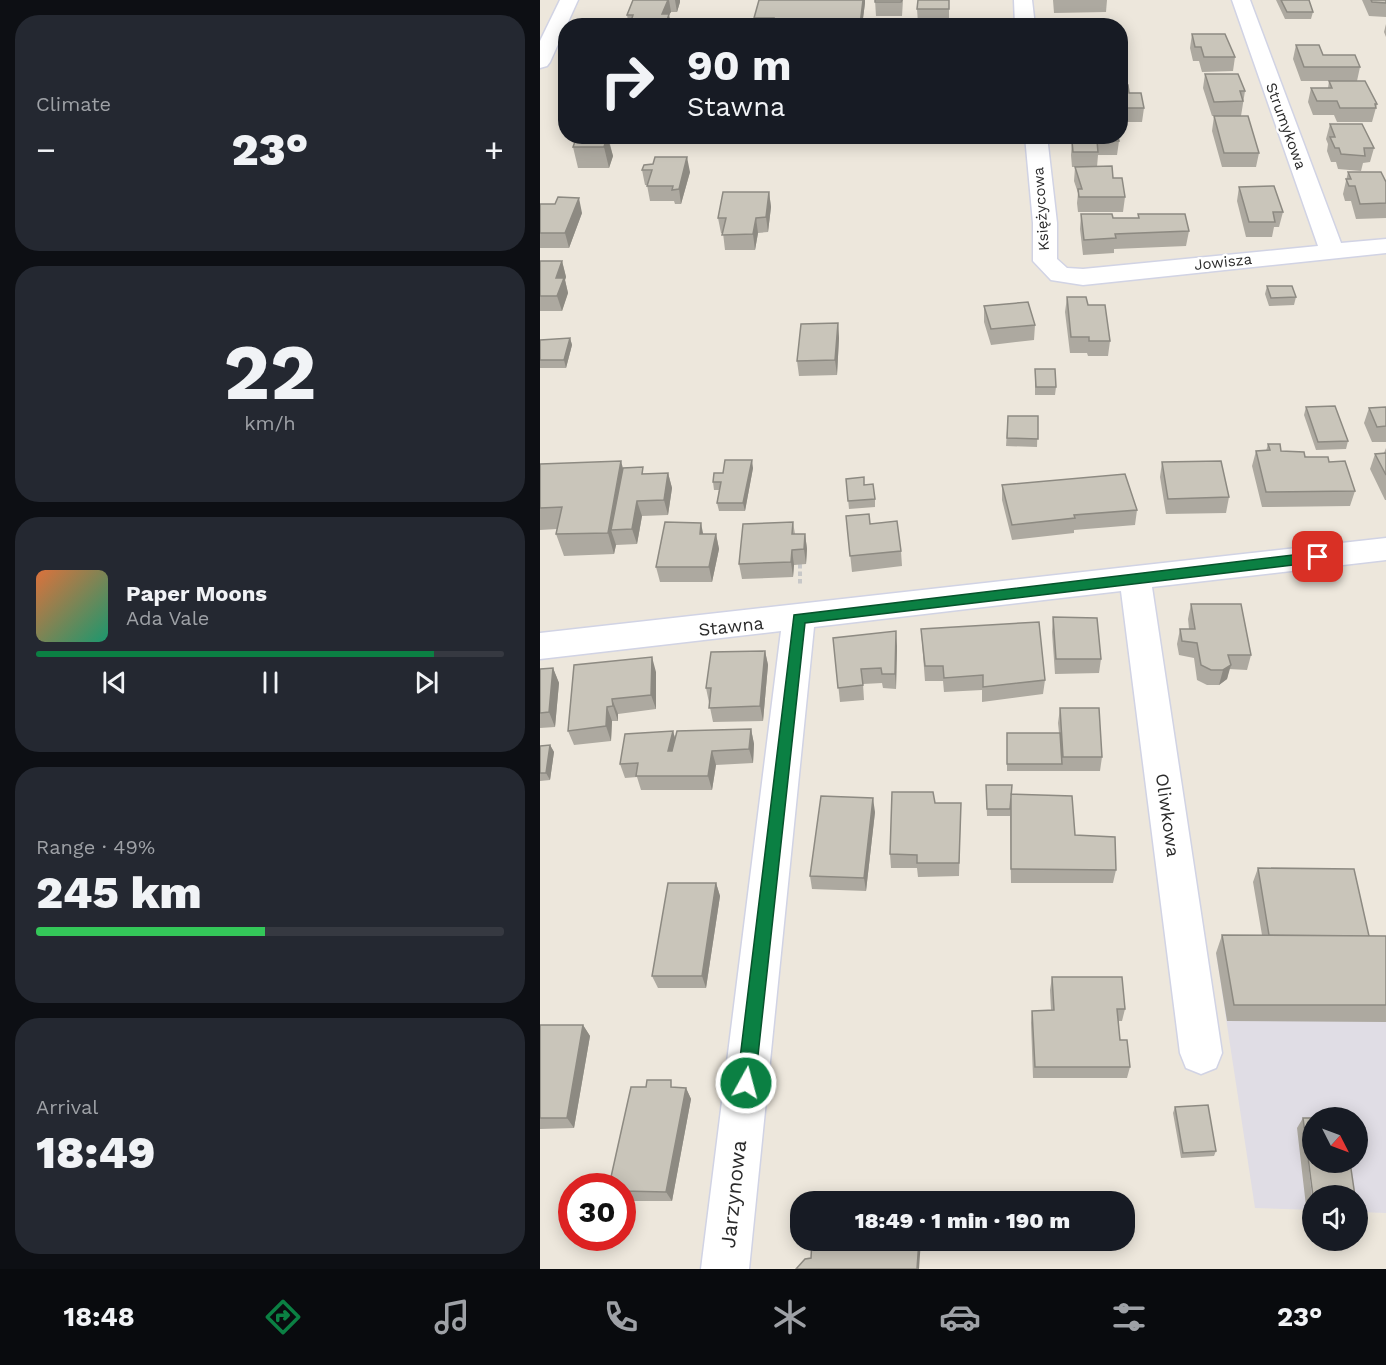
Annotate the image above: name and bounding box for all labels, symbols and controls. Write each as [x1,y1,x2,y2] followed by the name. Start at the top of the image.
[687,41,791,90] text: 90 m
[588,42,666,120] icon: right
[1262,80,1310,172] street label: Strumykowa
[687,91,785,123] text: Stawna
[36,92,111,116] text: Climate
[232,123,308,176] text: 23°
[36,130,56,169] text: −
[484,130,504,169] text: +
[1029,166,1053,251] street label: Księżycowa
[1193,250,1253,274] street label: Jowisza
[224,326,316,418] text: 22
[244,411,296,435] text: km/h
[1292,531,1343,582] pin
[1301,540,1334,573] icon: arrive
[126,581,267,606] text: Paper Moons
[126,606,209,630] text: Ada Vale
[697,612,765,640] street label: Stawna
[98,666,131,699] icon: previous
[254,666,287,699] icon: pause
[410,666,443,699] icon: next
[1152,772,1184,858] street label: Oliwkowa
[36,835,155,859] text: Range · 49%
[36,866,202,919] text: 245 km
[714,1051,778,1115] position arrow
[36,1095,98,1119] text: Arrival
[1302,1107,1368,1173] north arrow
[1302,1107,1368,1251] map controls
[36,1126,156,1179] text: 18:49
[715,1139,751,1249] street label: Jarzynowa
[558,1173,636,1251] speed limit sign: 30
[1302,1185,1368,1251] button: sound
[855,1208,1070,1233] text: 18:49 · 1 min · 190 m
[262,1296,304,1338] icon: directions
[431,1296,473,1338] icon: music
[600,1296,642,1338] icon: phone
[769,1296,811,1338] icon: climate
[939,1296,981,1338] icon: car
[1108,1296,1150,1338] icon: filters
[64,1301,135,1333] text: 18:48
[1277,1301,1322,1333] text: 23°

